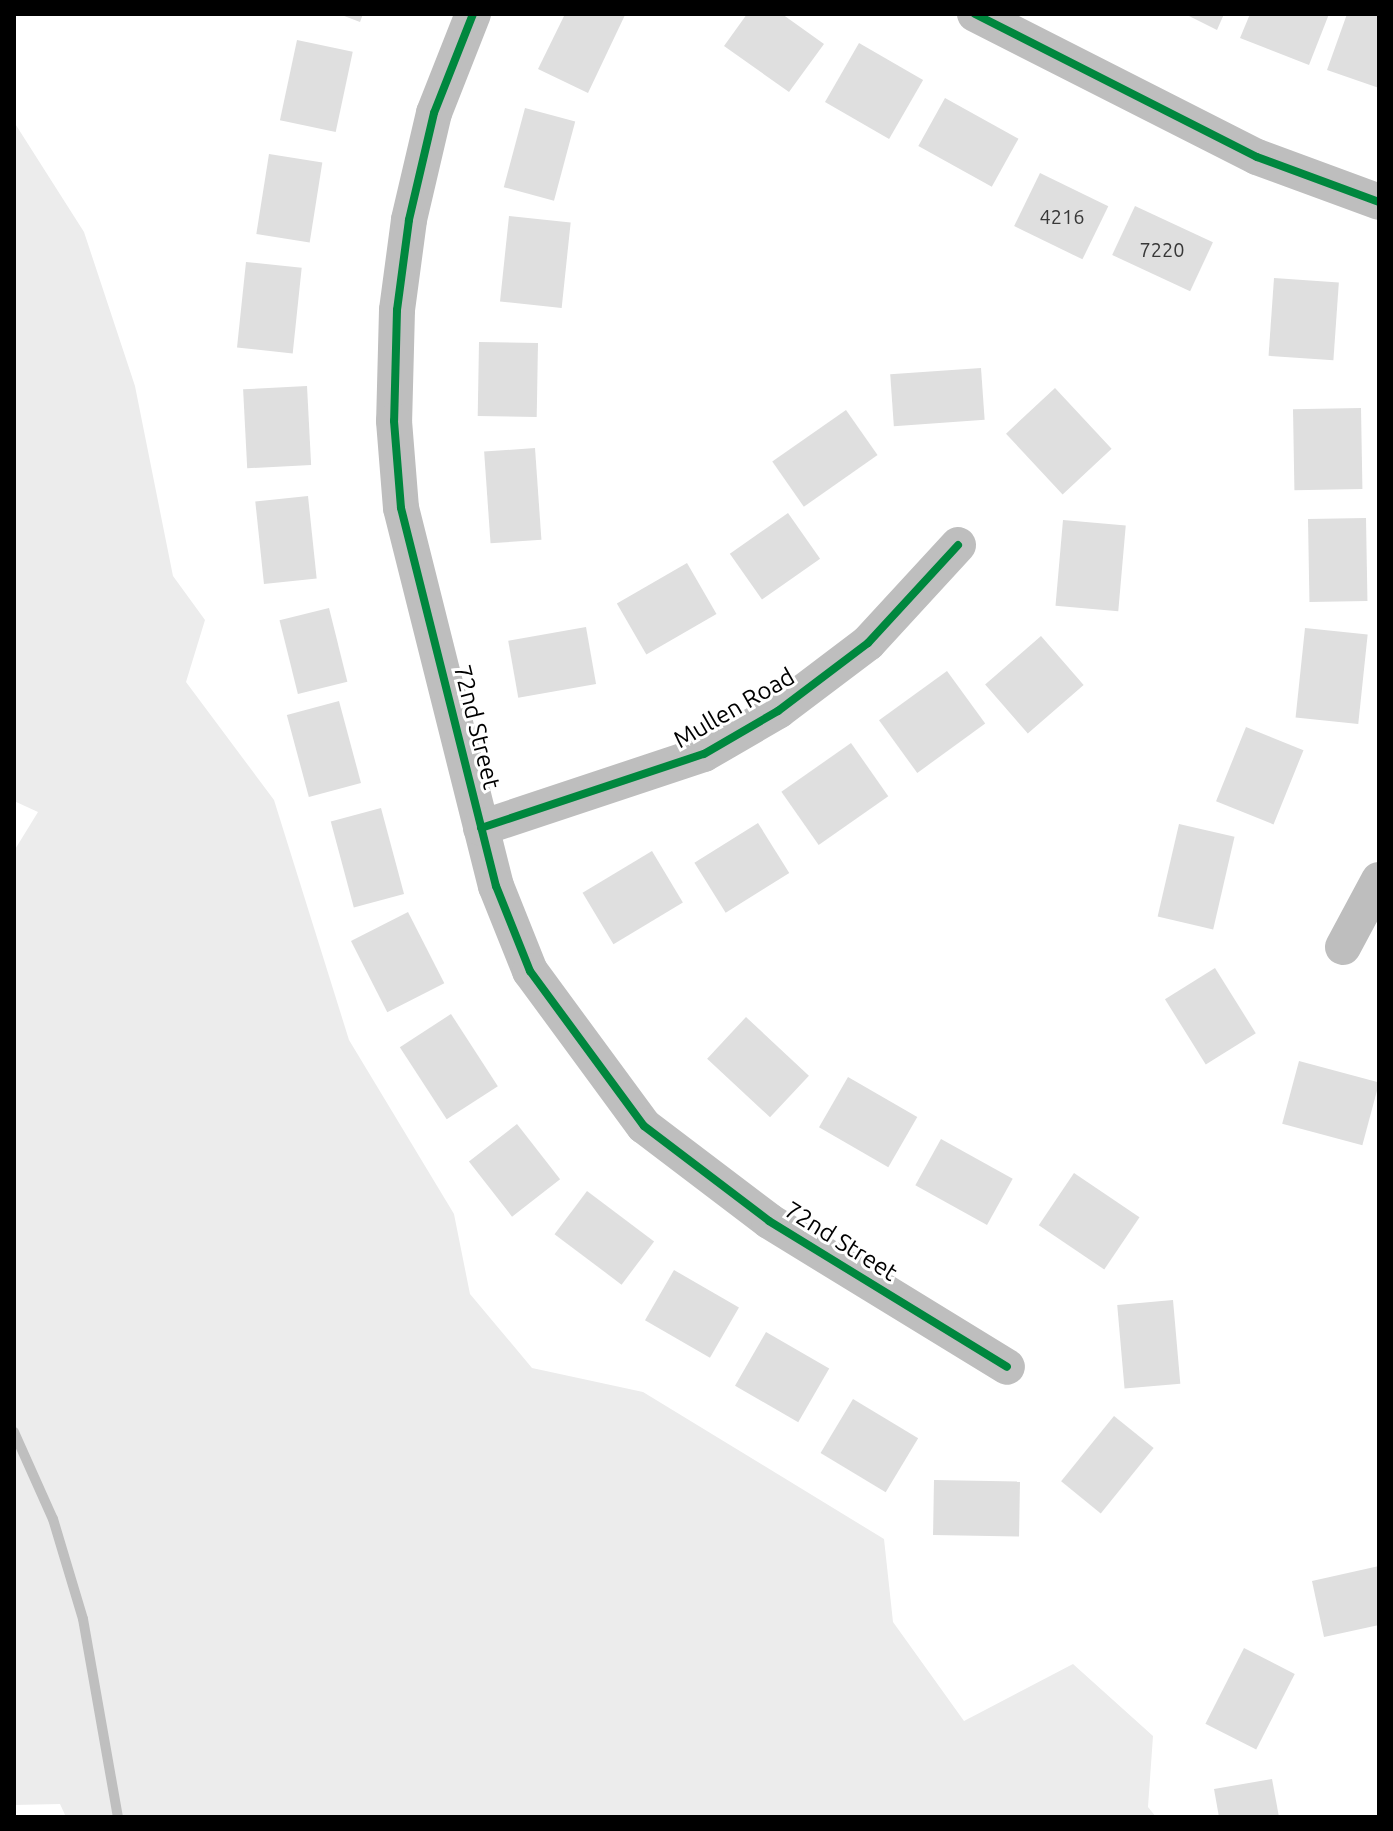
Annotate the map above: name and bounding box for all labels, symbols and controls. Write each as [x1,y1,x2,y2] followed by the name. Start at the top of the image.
[1039,204,1085,228] house number: 4216
[1139,237,1185,261] house number: 7220
[448,662,506,792] street label: 72nd Street
[668,662,800,754] street label: Mullen Road
[779,1195,903,1287] street label: 72nd Street

